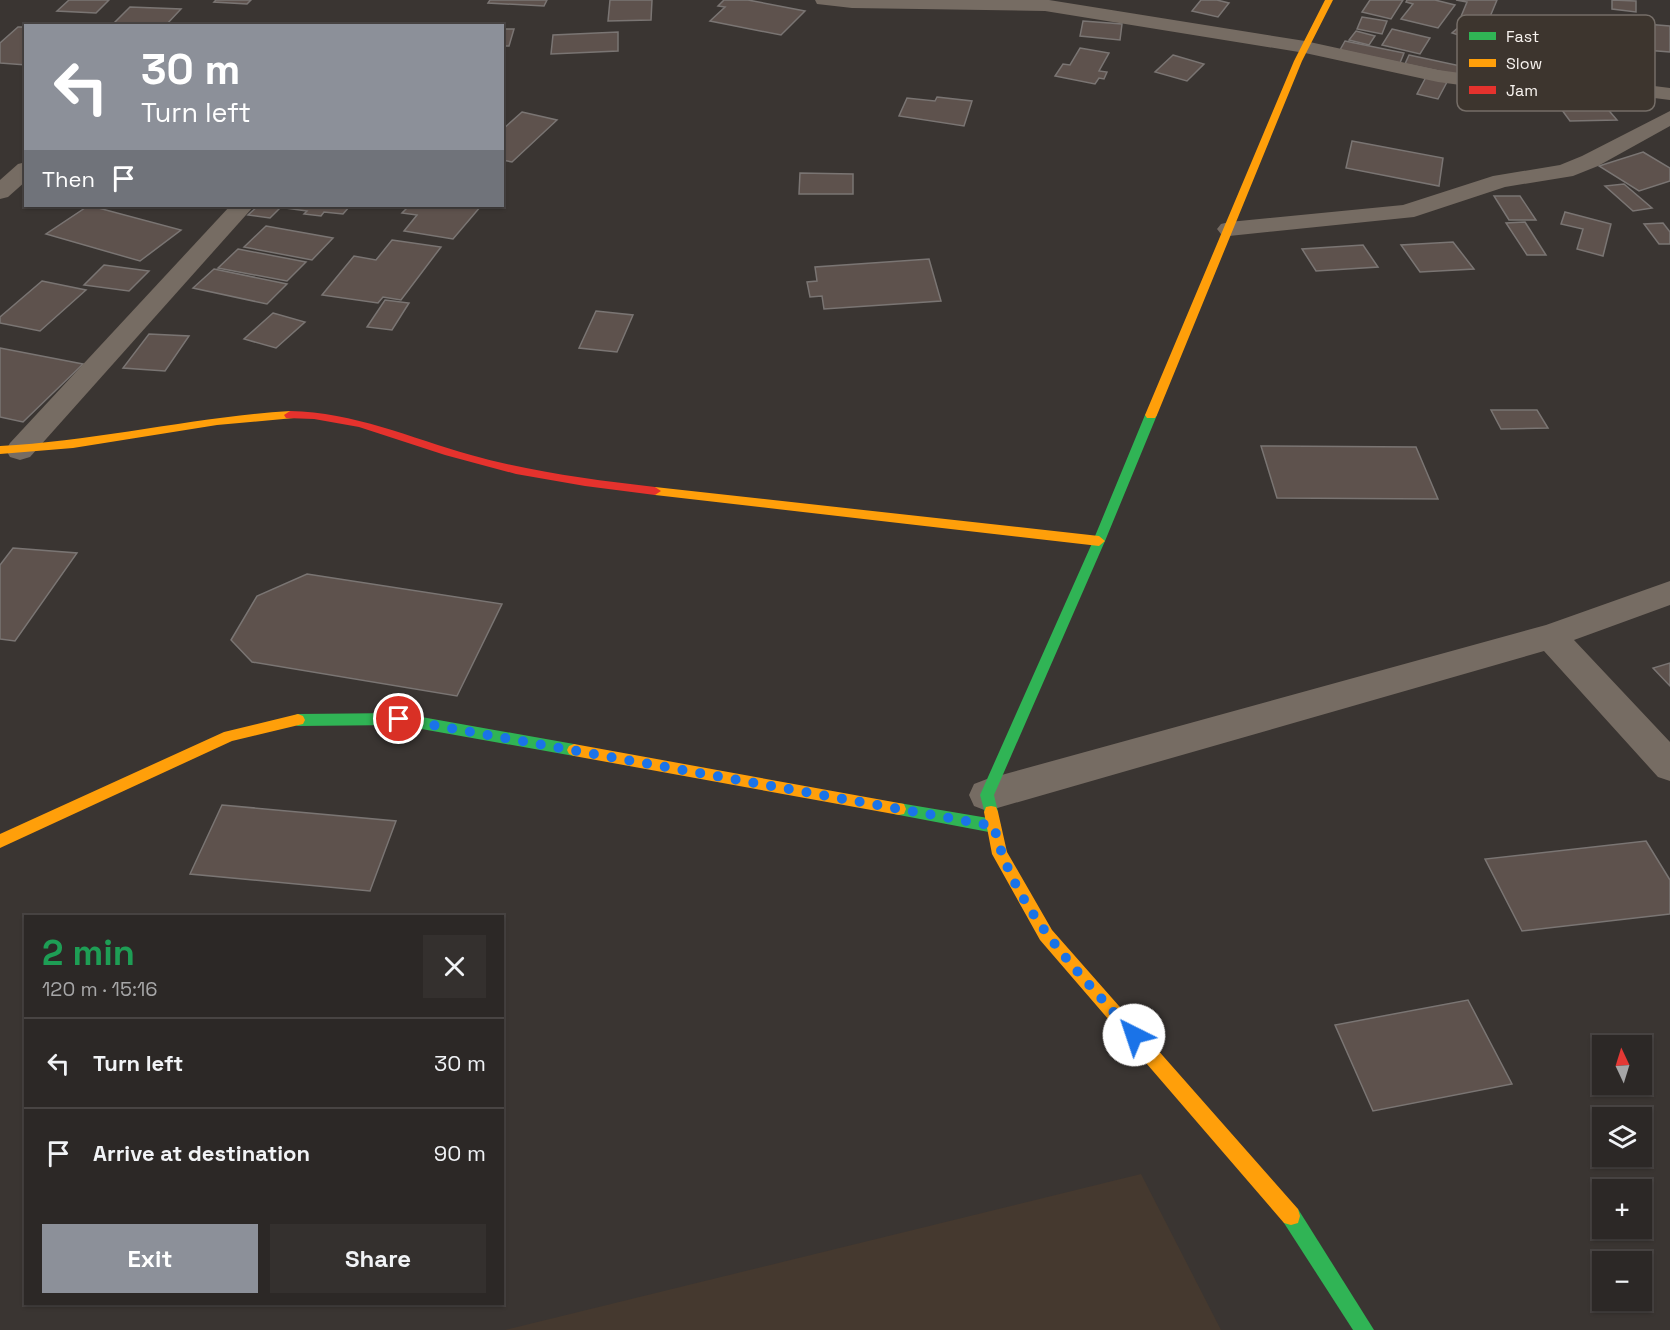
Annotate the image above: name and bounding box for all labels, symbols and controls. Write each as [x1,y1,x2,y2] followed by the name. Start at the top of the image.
[1457,15,1655,111] legend
[1506,26,1539,47] text: Fast
[141,43,240,96] text: 30 m
[42,48,120,126] icon: left
[1506,53,1542,74] text: Slow
[1506,80,1538,101] text: Jam
[141,95,251,130] text: Turn left
[107,162,140,195] icon: arrive
[42,165,95,193] text: Then
[373,693,424,744] pin
[382,702,415,735] icon: arrive
[42,930,135,976] text: 2 min
[423,935,486,998] button: close
[42,976,158,1002] text: 120 m · 15:16
[1102,1003,1166,1067] position arrow
[1592,1035,1652,1095] north arrow
[1592,1035,1652,1311] map controls
[42,1047,75,1080] icon: left
[93,1049,183,1077] text: Turn left
[434,1049,486,1077] text: 30 m
[1592,1107,1652,1167] button: layers
[42,1137,75,1170] icon: arrive
[93,1139,310,1167] text: Arrive at destination
[434,1139,486,1167] text: 90 m
[1592,1179,1652,1239] button: +
[42,1224,258,1293] button: Exit
[270,1224,486,1293] button: Share
[1592,1251,1652,1311] button: −

